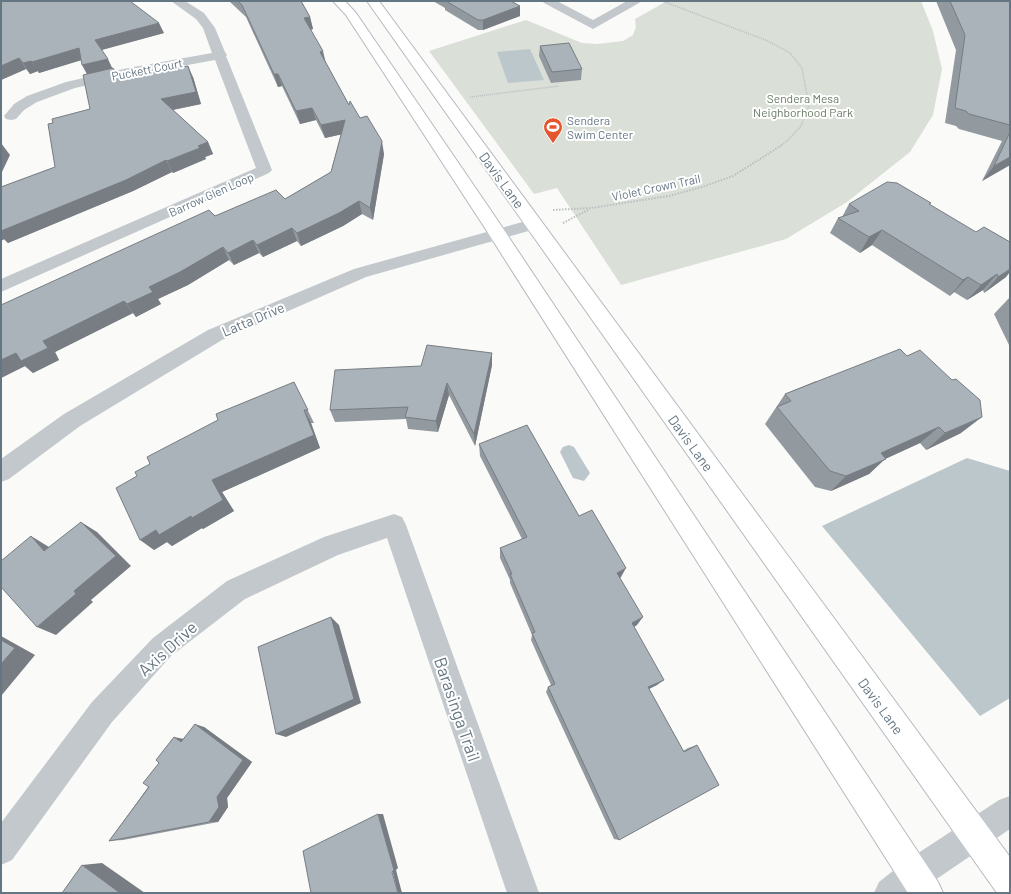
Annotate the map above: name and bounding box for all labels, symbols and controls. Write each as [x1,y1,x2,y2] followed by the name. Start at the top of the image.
[110,55,184,83] street label: Puckett Court
[753,91,853,119] park label: Sendera Mesa Neighborhood Park
[567,113,634,141] place label: Sendera Swim Center
[542,116,564,144] sports icon: Sendera Swim Center
[476,149,528,211] street label: Davis Lane
[166,169,256,219] street label: Barrow Glen Loop
[610,171,702,203] street label: Violet Crown Trail
[219,298,287,340] street label: Latta Drive
[665,412,717,474] street label: Davis Lane
[133,616,201,680] street label: Axis Drive
[431,654,485,764] street label: Barasinga Trail
[855,675,907,737] street label: Davis Lane

